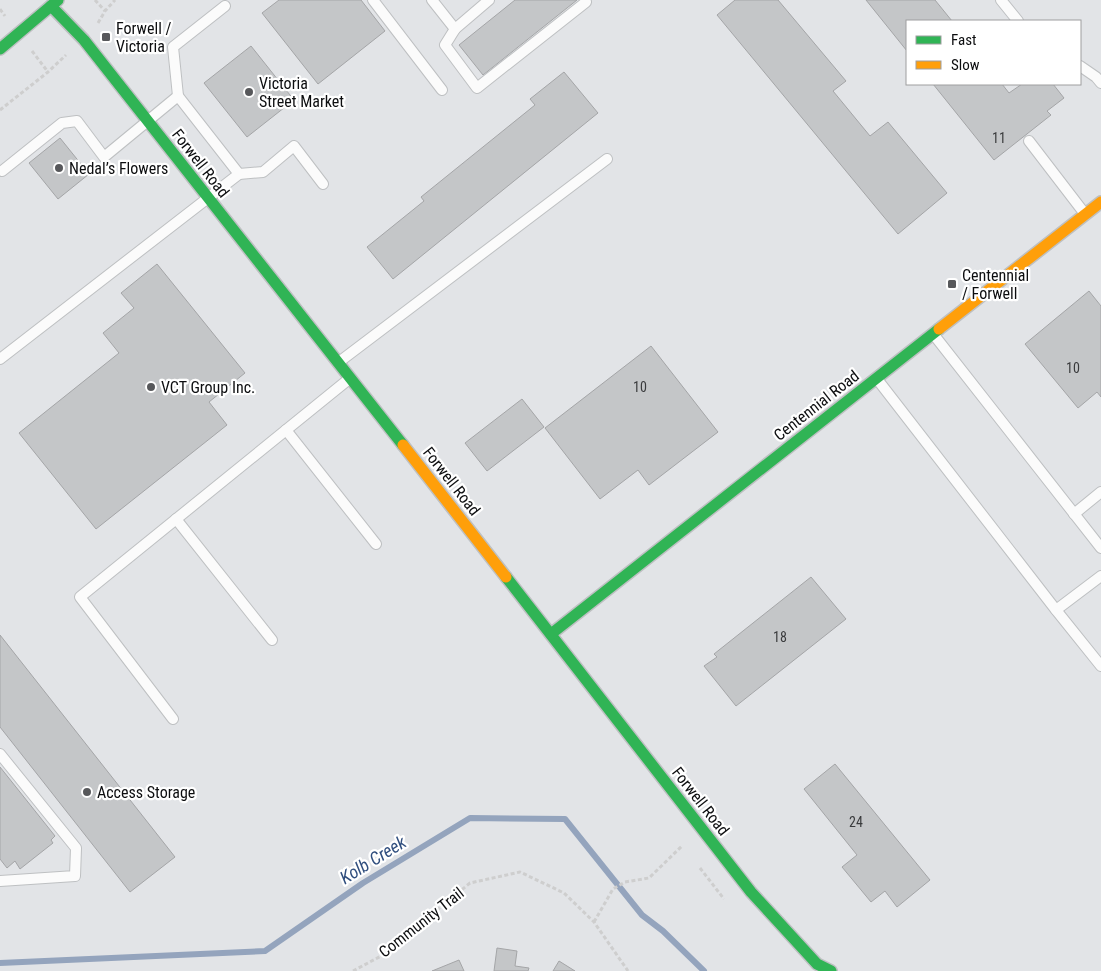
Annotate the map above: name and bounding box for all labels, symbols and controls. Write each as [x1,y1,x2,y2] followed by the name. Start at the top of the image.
[116,19,171,56] place label: Forwell / Victoria
[906,20,1081,85] legend
[100,31,112,43] marker: Forwell / Victoria
[951,31,976,49] text: Fast
[951,56,980,74] text: Slow
[259,74,344,111] place label: Victoria Street Market
[243,86,255,98] marker: Victoria Street Market
[168,125,233,201] street label: Forwell Road
[992,130,1006,146] house number: 11
[69,159,168,178] place label: Nedal’s Flowers
[53,162,65,174] marker: Nedal’s Flowers
[962,266,1029,303] place label: Centennial / Forwell
[946,278,958,290] marker: Centennial / Forwell
[1066,360,1080,376] house number: 10
[770,366,863,445] street label: Centennial Road
[161,378,255,397] place label: VCT Group Inc.
[633,379,647,395] house number: 10
[145,381,157,393] marker: VCT Group Inc.
[419,443,484,519] street label: Forwell Road
[773,629,787,645] house number: 18
[668,763,733,839] street label: Forwell Road
[97,783,195,802] place label: Access Storage
[81,786,93,798] marker: Access Storage
[849,814,863,830] house number: 24
[336,830,411,888] water label: Kolb Creek
[375,883,468,961] street label: Community Trail

